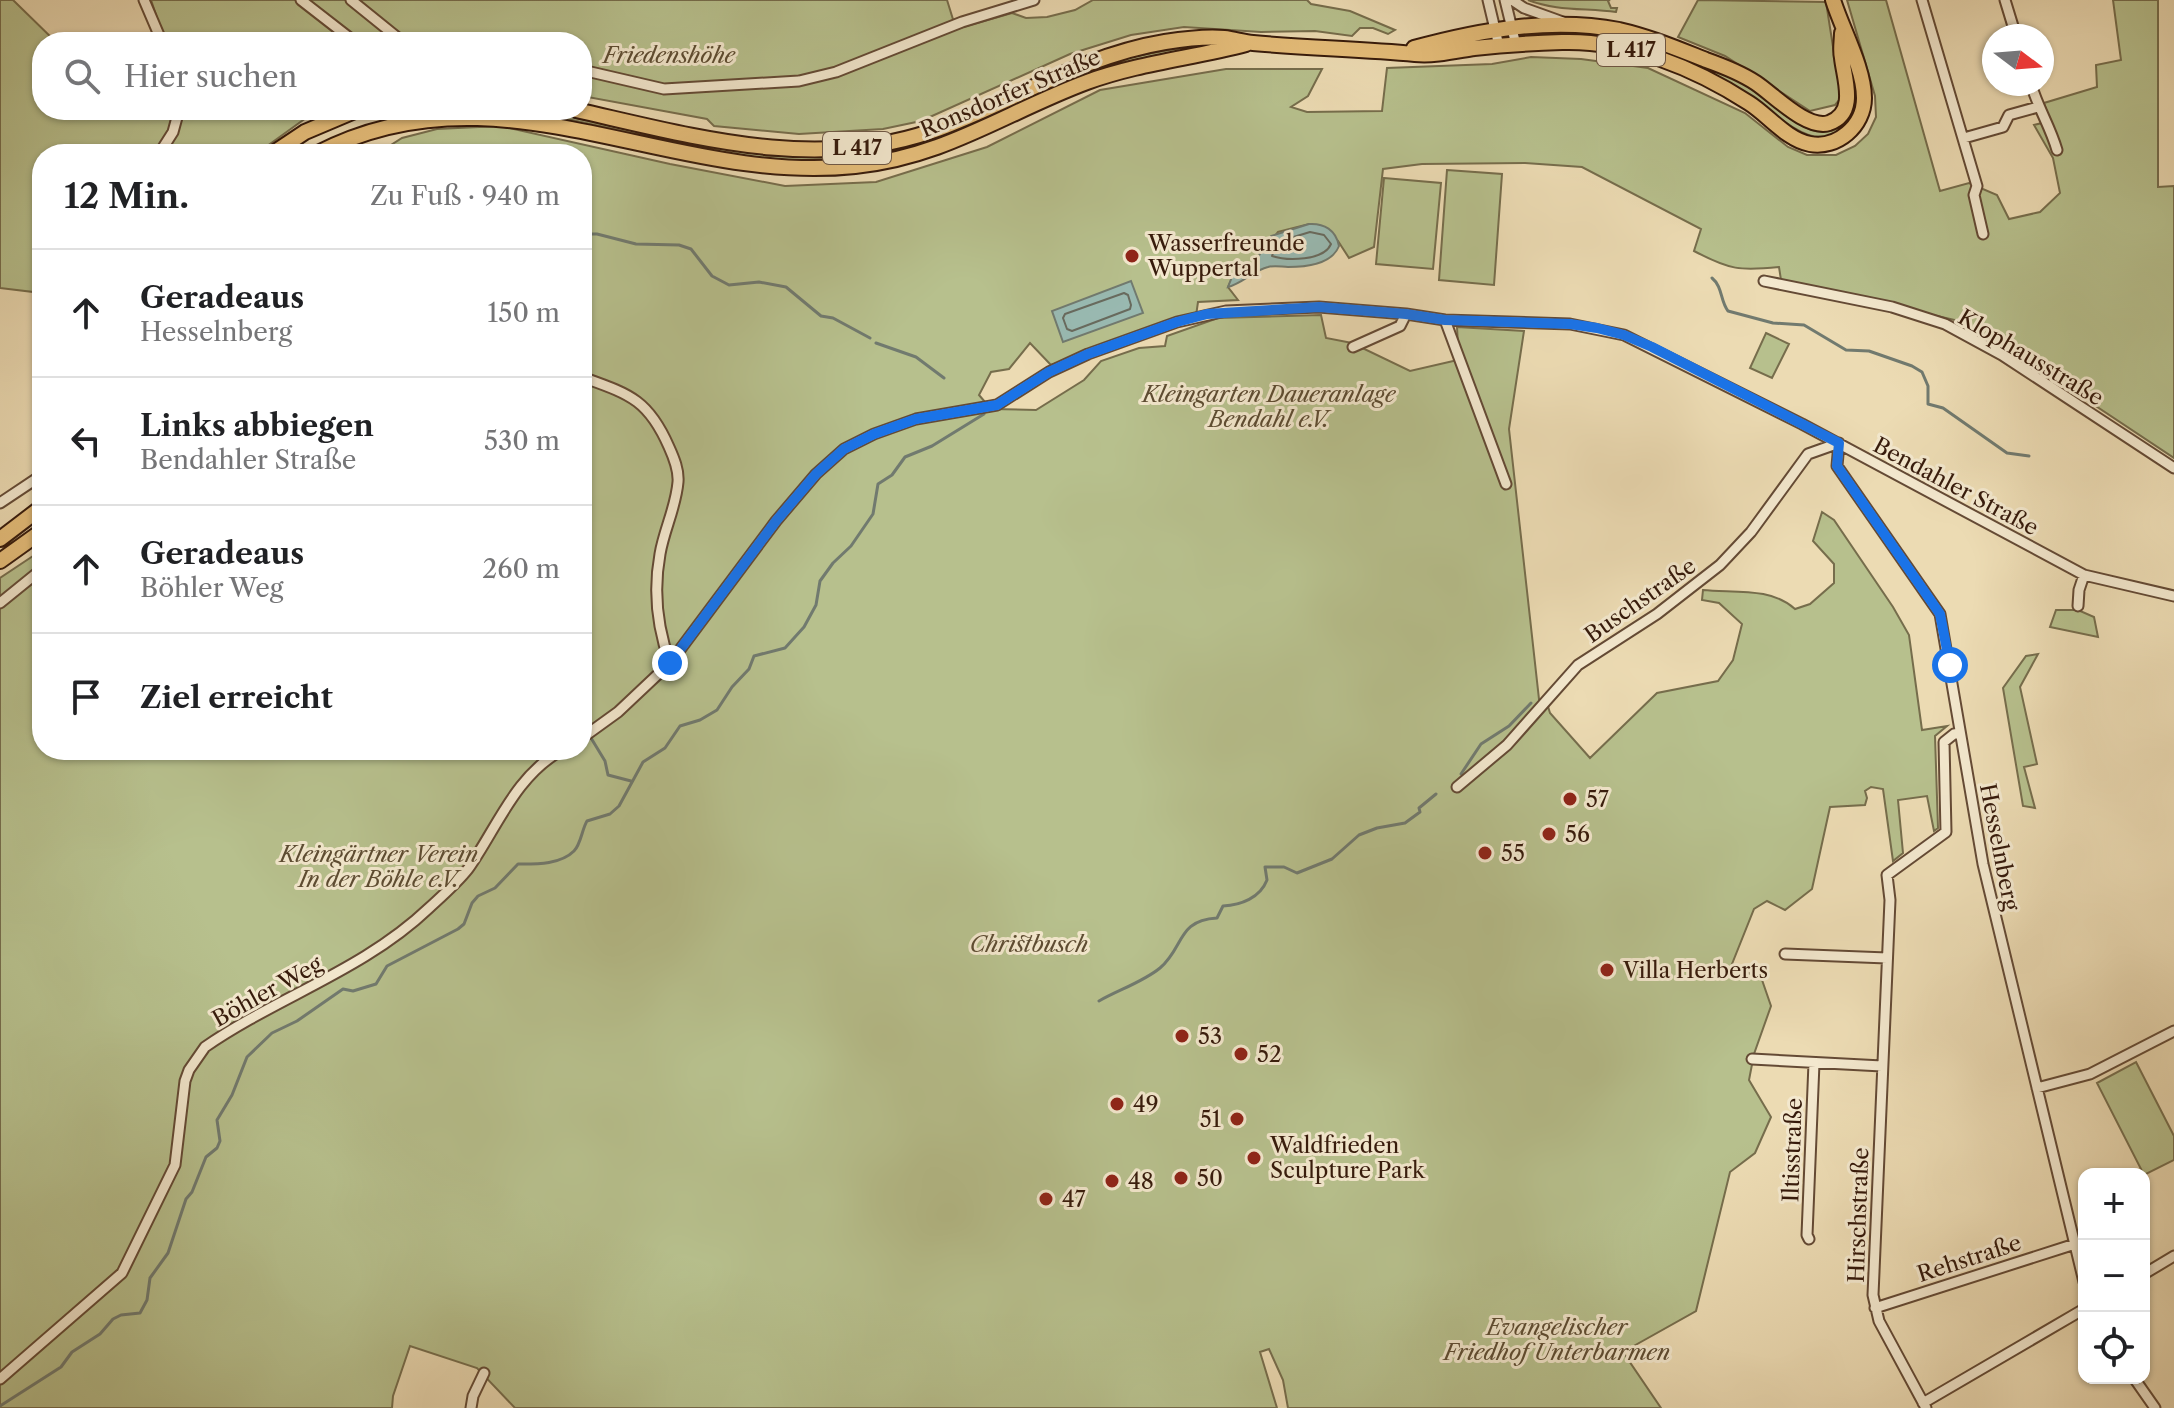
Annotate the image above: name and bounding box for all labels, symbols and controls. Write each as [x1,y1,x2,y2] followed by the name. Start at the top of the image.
[1982,24,2054,96] north arrow
[32,32,592,120] search box
[1597,34,1665,66] road number: L 417
[601,42,736,69] park label: Friedenshöhe
[916,43,1104,144] street label: Ronsdorfer Straße
[60,54,104,98] icon: search
[124,58,297,95] text: Hier suchen
[823,132,891,164] road number: L 417
[64,175,189,217] text: 12 Min.
[370,180,560,212] text: Zu Fuß · 940 m
[1147,230,1305,282] place label: Wasserfreunde Wuppertal
[1123,247,1141,265] marker: Wasserfreunde Wuppertal
[140,279,304,316] text: Geradeaus
[64,291,108,335] icon: ahead
[487,297,560,329] text: 150 m
[1953,303,2108,411] street label: Klophausstraße
[140,316,292,348] text: Hesselnberg
[1140,381,1397,433] park label: Kleingarten Daueranlage Bendahl e.V.
[140,407,374,444] text: Links abbiegen
[64,419,108,463] icon: left
[484,425,560,457] text: 530 m
[1869,432,2043,541] street label: Bendahler Straße
[140,444,356,476] text: Bendahler Straße
[140,535,304,572] text: Geradeaus
[64,547,108,591] icon: ahead
[1580,552,1701,649] street label: Buschstraße
[482,553,560,585] text: 260 m
[140,572,284,604] text: Böhler Weg
[652,645,688,681] route end
[1932,647,1968,683] route start
[64,675,108,719] icon: arrive
[140,679,333,716] text: Ziel erreicht
[1974,781,2025,913] street label: Hesselnberg
[1586,786,1609,813] place label: 57
[1561,790,1579,808] marker: 57
[1565,821,1590,848] place label: 56
[1540,825,1558,843] marker: 56
[1501,840,1525,867] place label: 55
[278,841,478,893] park label: Kleingärtner Verein In der Böhle e.V.
[1476,844,1494,862] marker: 55
[970,931,1088,958] park label: Christbusch
[208,950,327,1033] street label: Böhler Weg
[1622,957,1768,984] place label: Villa Herberts
[1598,961,1616,979] marker: Villa Herberts
[1198,1023,1222,1050] place label: 53
[1173,1027,1191,1045] marker: 53
[1257,1041,1282,1068] place label: 52
[1232,1045,1250,1063] marker: 52
[1133,1091,1159,1118] place label: 49
[1108,1095,1126,1113] marker: 49
[1777,1097,1808,1203] street label: Iltisstraße
[1200,1106,1221,1133] place label: 51
[1228,1110,1246,1128] marker: 51
[1269,1132,1426,1184] place label: Waldfrieden Sculpture Park
[1843,1147,1874,1283] street label: Hirschstraße
[1245,1149,1263,1167] marker: Waldfrieden Sculpture Park
[1197,1165,1223,1192] place label: 50
[1128,1168,1154,1195] place label: 48
[2078,1168,2150,1384] map controls
[2078,1168,2150,1240] button: +
[1172,1169,1190,1187] marker: 50
[1103,1172,1121,1190] marker: 48
[1062,1186,1086,1213] place label: 47
[1037,1190,1055,1208] marker: 47
[1914,1229,2025,1288] street label: Rehstraße
[2078,1240,2150,1312] button: −
[2078,1312,2150,1384] button: locate
[1442,1314,1670,1366] park label: Evangelischer Friedhof Unterbarmen

